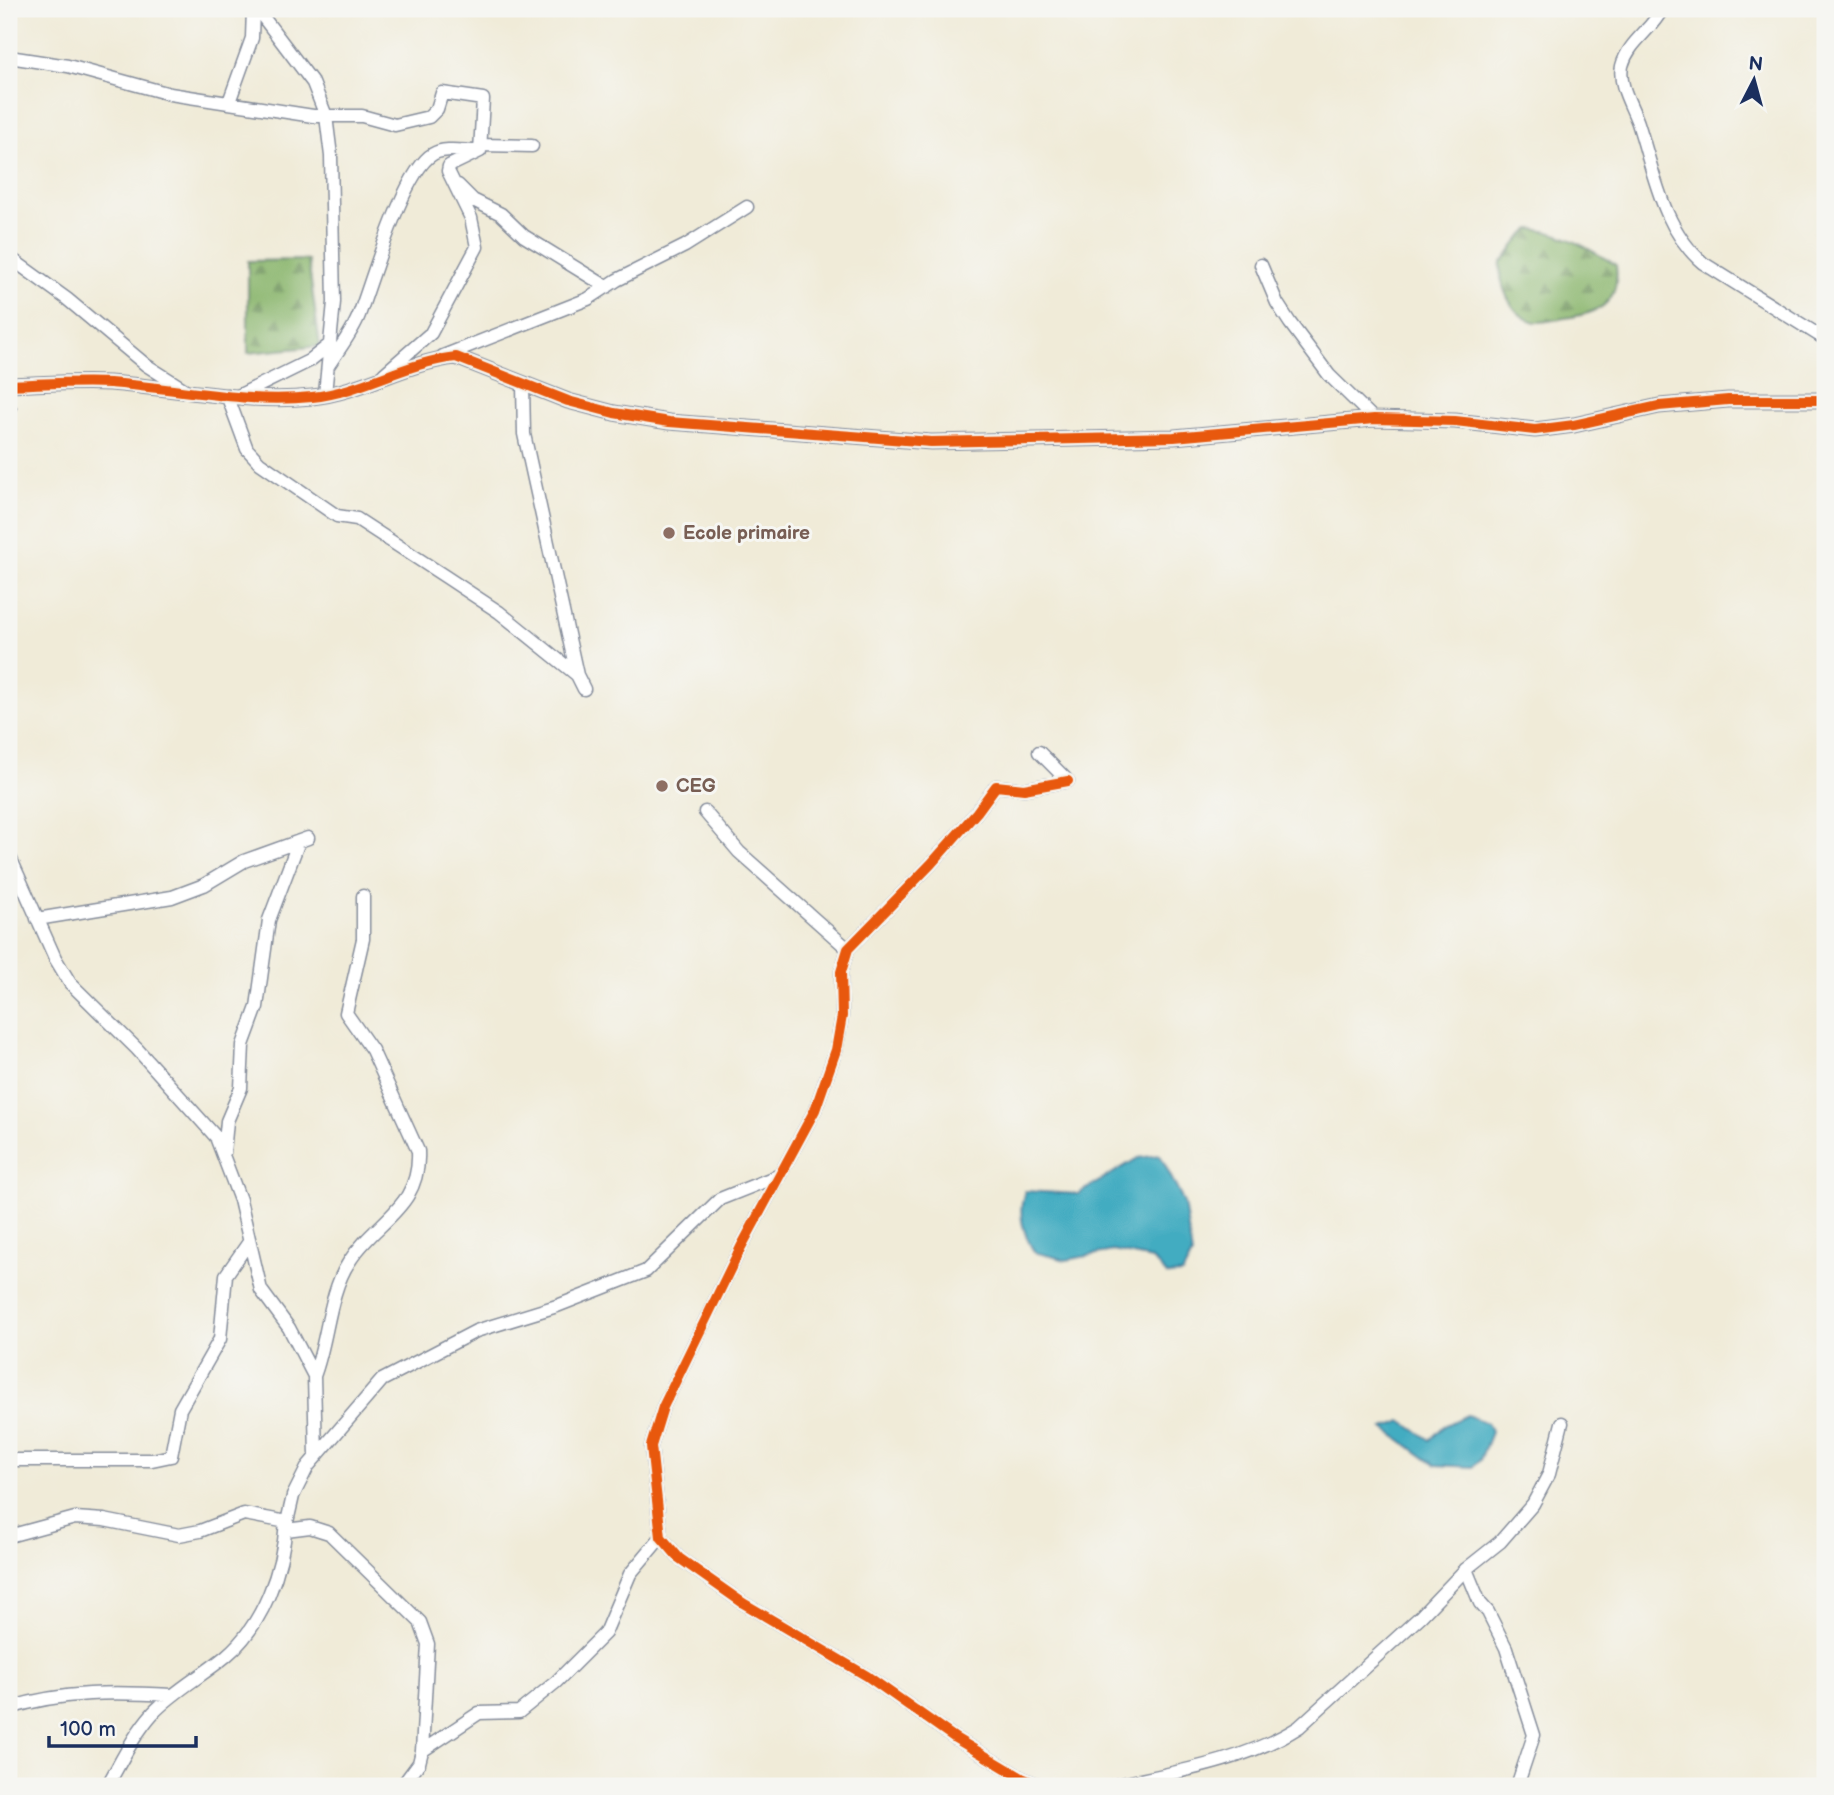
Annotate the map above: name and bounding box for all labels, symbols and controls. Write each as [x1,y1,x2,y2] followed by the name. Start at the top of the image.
[1718,46,1788,116] north arrow
[1747,52,1764,77] text: N
[683,522,810,545] place label: Ecole primaire
[661,525,677,541] marker: Ecole primaire
[676,775,716,798] place label: CEG
[654,778,670,794] marker: CEG
[49,1704,196,1748] scale bar
[60,1717,116,1742] text: 100 m

